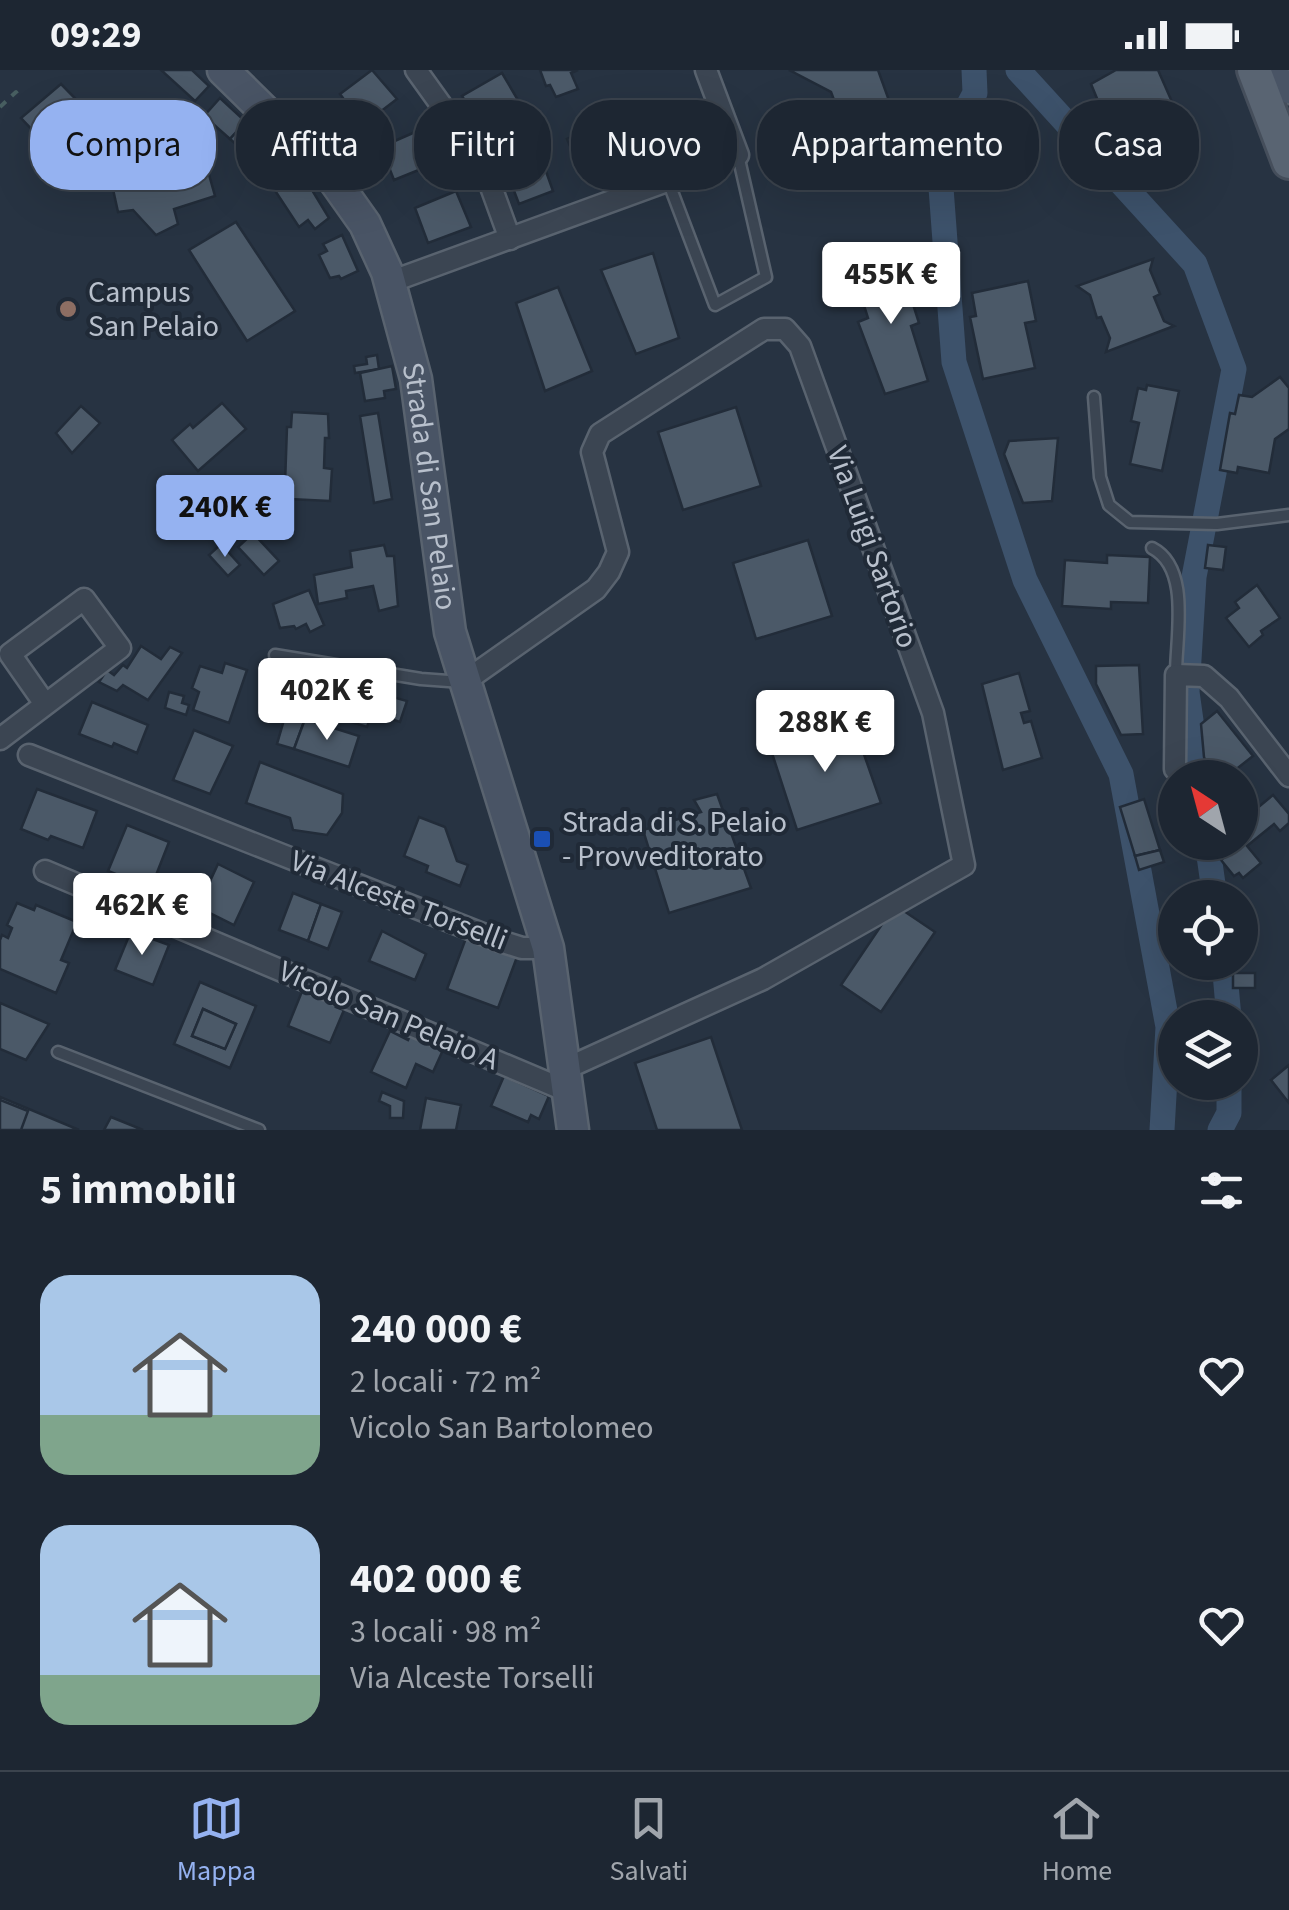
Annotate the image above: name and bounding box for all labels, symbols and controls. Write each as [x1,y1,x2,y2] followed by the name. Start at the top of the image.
[50,8,142,62] text: 09:29
[30,100,216,190] chip: Compra
[236,100,394,190] chip: Affitta
[414,100,551,190] chip: Filtri
[571,100,737,190] chip: Nuovo
[757,100,1039,190] chip: Appartamento
[1059,100,1199,190] chip: Casa
[810,242,972,327] pin: 455K €
[844,251,938,297] text: 455K €
[88,271,219,348] place label: Campus San Pelaio
[57,298,79,320] marker: Campus San Pelaio
[390,358,468,613] street label: Strada di San Pelaio
[816,440,929,654] street label: Via Luigi Sartorio
[144,475,306,560] pin: 240K €
[178,484,272,530] text: 240K €
[246,658,408,743] pin: 402K €
[280,667,374,713] text: 402K €
[744,690,906,775] pin: 288K €
[778,699,872,745] text: 288K €
[1158,760,1258,860] north arrow
[1158,760,1258,1100] map controls
[562,801,787,878] place label: Strada di S. Pelaio - Provveditorato
[531,828,553,850] marker: Strada di S. Pelaio - Provveditorato
[284,839,514,962] street label: Via Alceste Torselli
[61,873,223,958] pin: 462K €
[1158,880,1258,980] button: locate
[95,882,189,928] text: 462K €
[272,950,506,1082] street label: Vicolo San Pelaio A
[1158,1000,1258,1100] button: layers
[40,1160,237,1220] text: 5 immobili
[1194,1163,1249,1218] icon: filters
[350,1299,522,1359] text: 240 000 €
[120,1315,240,1435] icon: home
[1194,1348,1249,1403] icon: heart
[350,1359,542,1405] text: 2 locali · 72 m²
[350,1405,654,1451] text: Vicolo San Bartolomeo
[350,1549,522,1609] text: 402 000 €
[120,1565,240,1685] icon: home
[1194,1598,1249,1653] icon: heart
[350,1609,542,1655] text: 3 locali · 98 m²
[350,1655,594,1701] text: Via Alceste Torselli
[177,1791,256,1891] tab: Mappa
[609,1791,688,1891] tab: Salvati
[1042,1791,1112,1891] tab: Home

